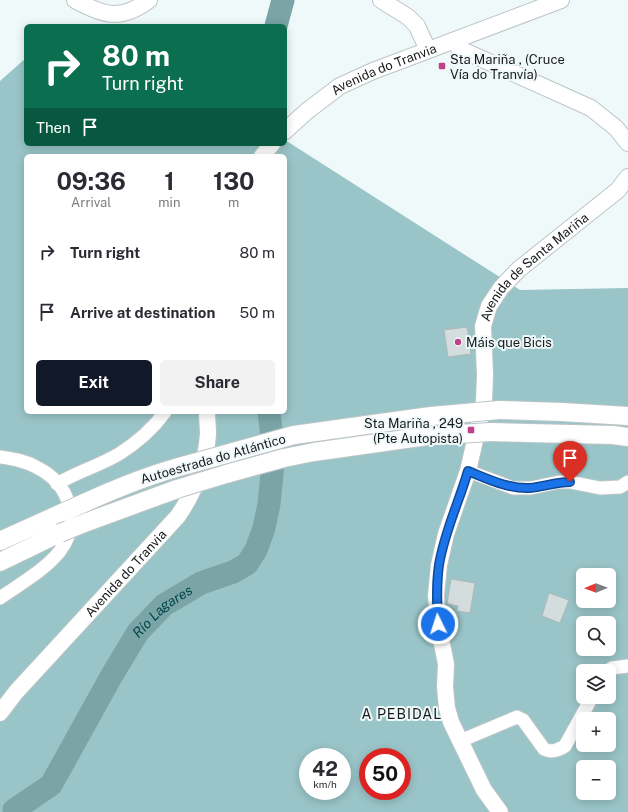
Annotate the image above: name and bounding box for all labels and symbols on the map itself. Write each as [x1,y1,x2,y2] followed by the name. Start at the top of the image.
[328,40,438,98] street label: Avenida do Tranvia
[450,52,565,82] place label: Sta Mariña , (Cruce Vía do Tranvía)
[437,61,447,71] marker: Sta Mariña , (Cruce Vía do Tranvía)
[477,209,591,323] street label: Avenida de Santa Mariña
[466,335,552,350] place label: Máis que Bicis
[453,337,463,347] marker: Máis que Bicis
[364,416,463,446] place label: Sta Mariña , 249 (Pte Autopista)
[466,425,476,435] marker: Sta Mariña , 249 (Pte Autopista)
[139,431,287,487] street label: Autoestrada do Atlántico
[553,441,587,482] pin
[82,527,169,620] street label: Avenida do Tranvia
[576,568,616,608] north arrow
[129,582,195,641] water label: Río Lagares
[417,603,459,645] position arrow
[362,706,442,722] district label: A PEBIDAL
[359,748,411,800] speed limit sign: 50

